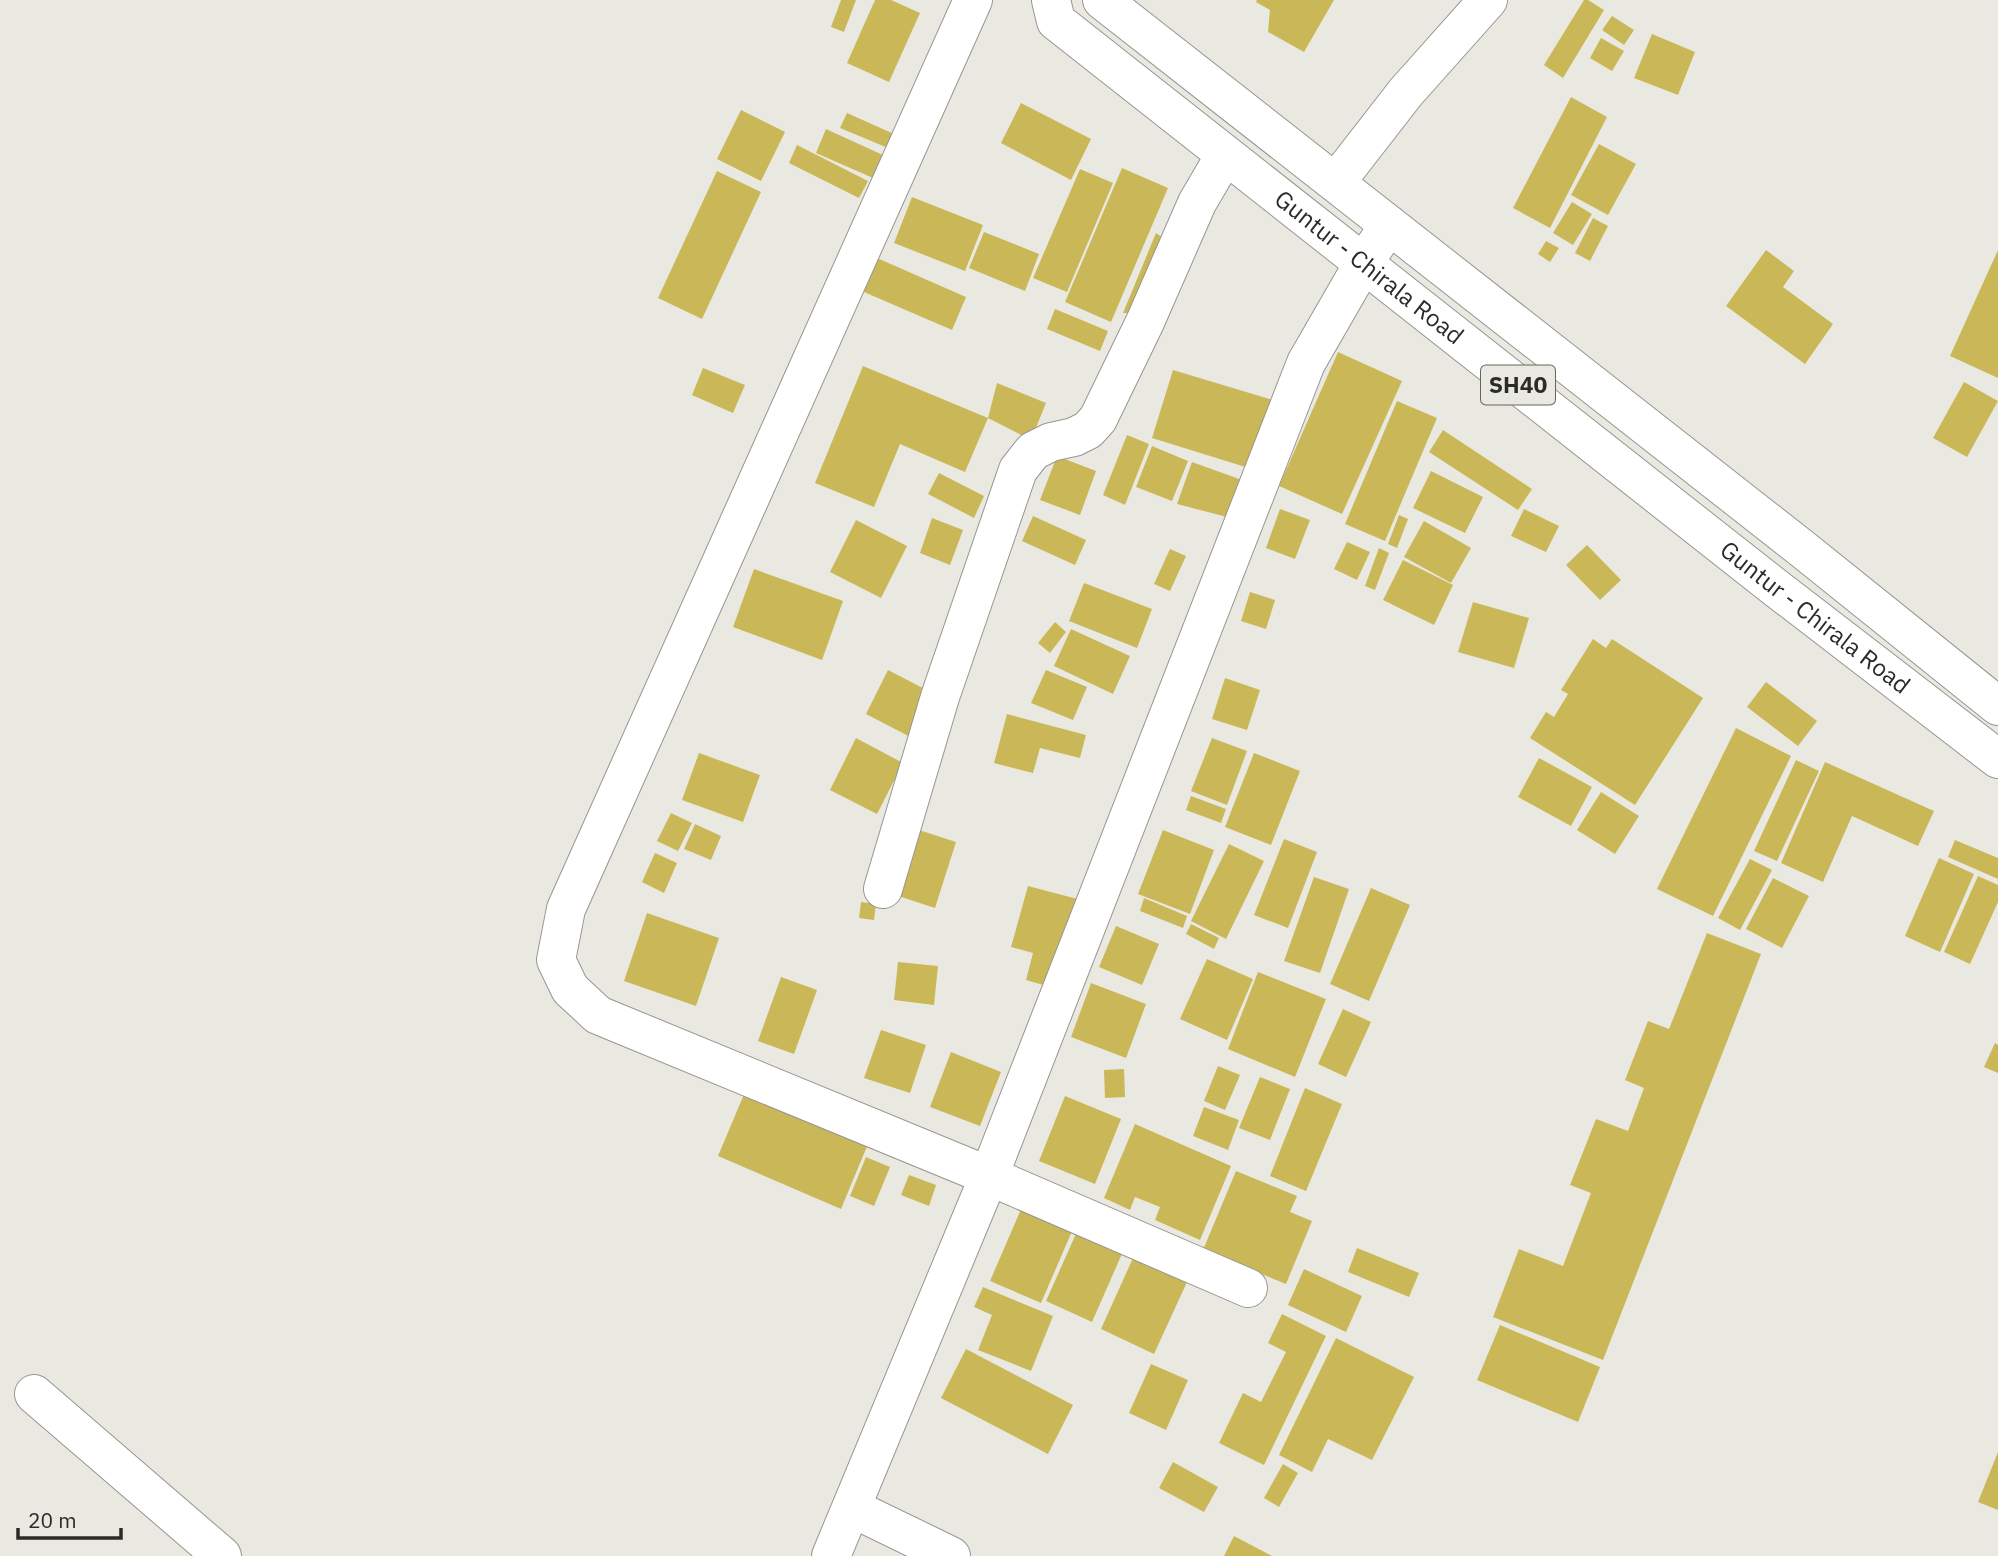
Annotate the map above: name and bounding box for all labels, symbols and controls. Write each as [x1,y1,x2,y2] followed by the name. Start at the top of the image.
[1269,182,1471,351] street label: Guntur - Chirala Road
[1481,366,1555,404] road number: SH40
[1714,533,1917,701] street label: Guntur - Chirala Road
[18,1496,121,1540] scale bar
[28,1506,77,1534] text: 20 m

